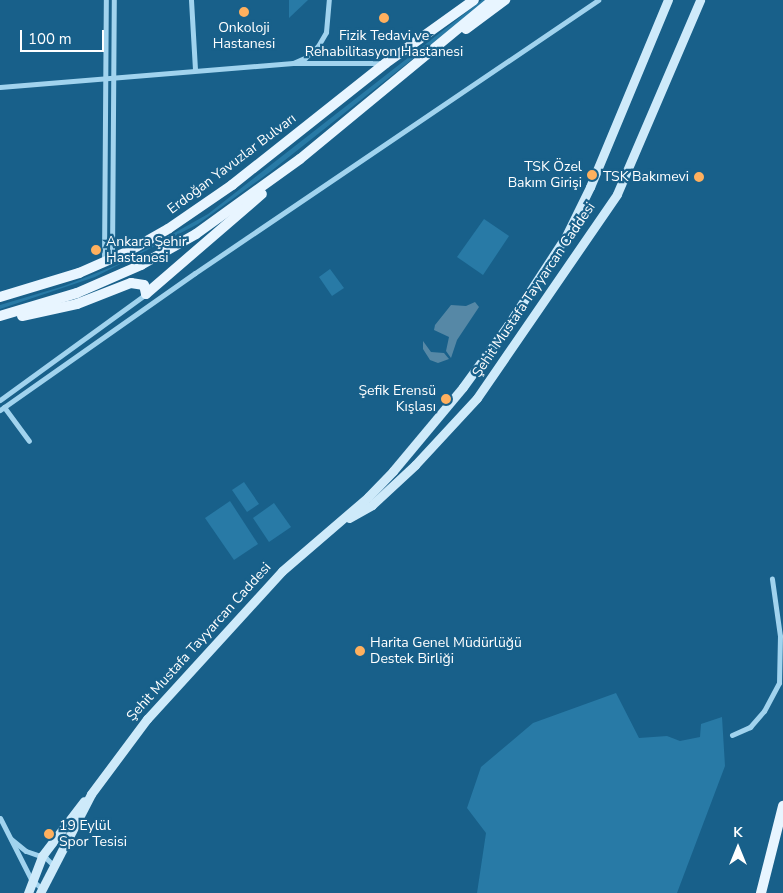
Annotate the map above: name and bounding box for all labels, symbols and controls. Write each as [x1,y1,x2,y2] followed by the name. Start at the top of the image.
[238,6,250,18] marker: Onkoloji Hastanesi
[377,11,391,25] marker: Fizik Tedavi ve Rehabilitasyon Hastanesi
[22,20,106,52] scale bar
[213,20,275,52] place label: Onkoloji Hastanesi
[305,28,463,60] place label: Fizik Tedavi ve Rehabilitasyon Hastanesi
[28,29,72,49] text: 100 m
[164,110,300,218] street label: Erdoğan Yavuzlar Bulvarı
[508,159,582,192] place label: TSK Özel Bakım Girişi
[586,169,598,181] marker: TSK Özel Bakım Girişi
[603,169,689,185] place label: TSK Bakımevi
[693,171,705,183] marker: TSK Bakımevi
[469,199,599,381] street label: Şehit Mustafa Tayyarcan Caddesi
[106,234,187,266] place label: Ankara Şehir Hastanesi
[90,244,102,256] marker: Ankara Şehir Hastanesi
[358,383,436,416] place label: Şefik Erensü Kışlası
[440,393,452,405] marker: Şefik Erensü Kışlası
[123,559,275,725] street label: Şehit Mustafa Tayyarcan Caddesi
[370,635,522,668] place label: Harita Genel Müdürlüğü Destek Birliği
[354,645,366,657] marker: Harita Genel Müdürlüğü Destek Birliği
[59,818,127,850] place label: 19 Eylül Spor Tesisi
[713,823,763,873] north arrow
[733,823,743,842] text: K
[43,828,55,840] marker: 19 Eylül Spor Tesisi

